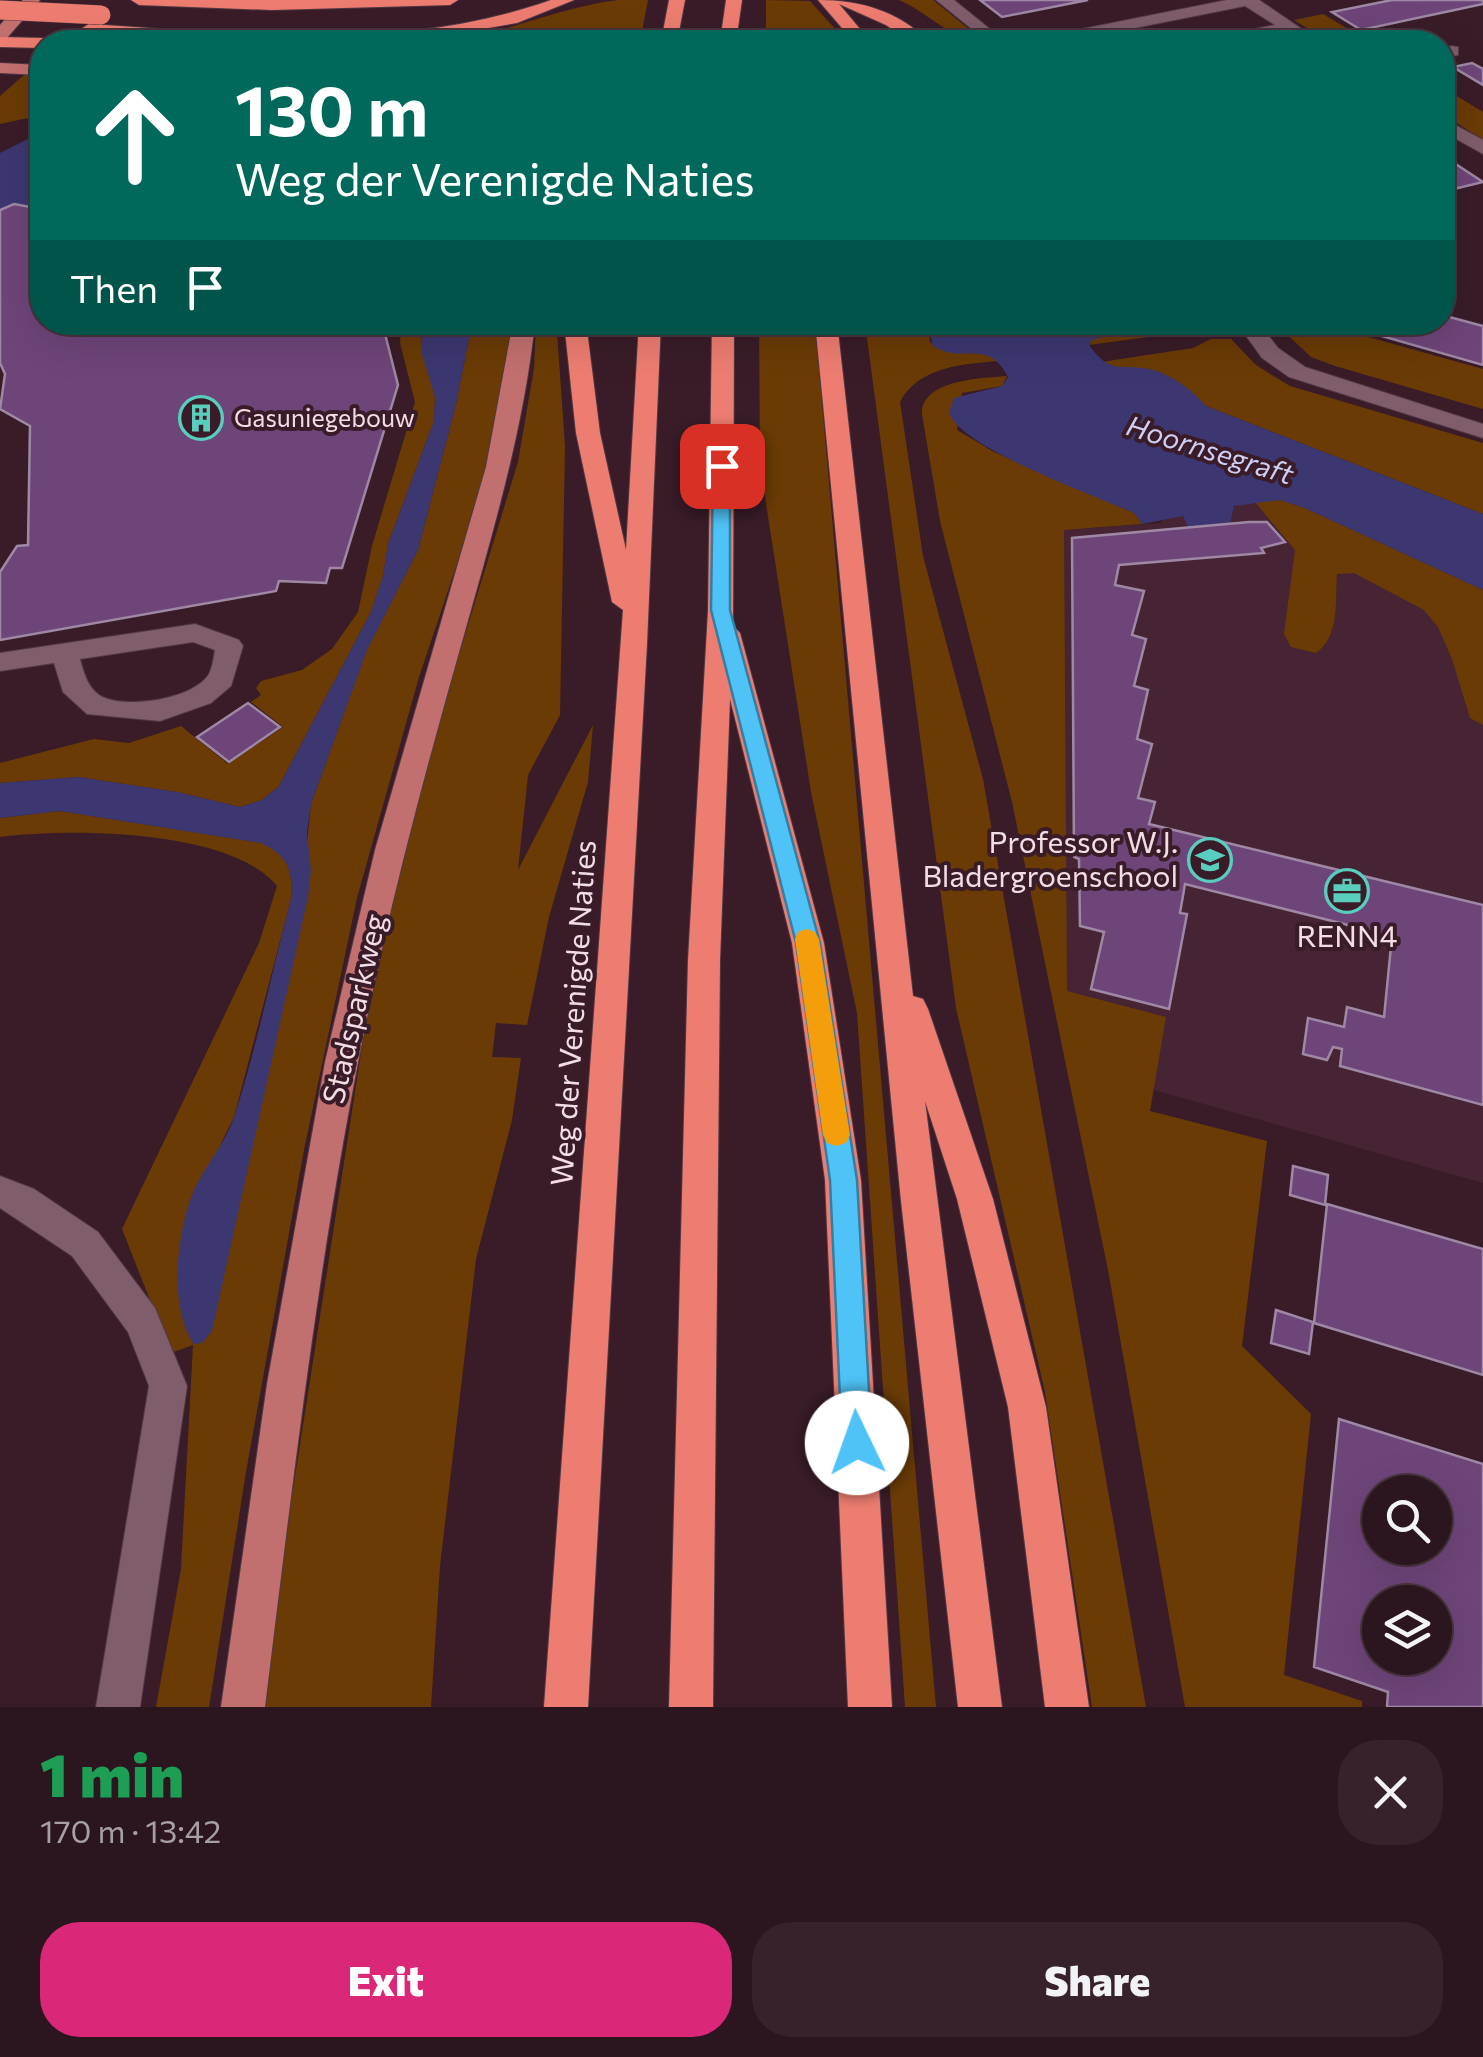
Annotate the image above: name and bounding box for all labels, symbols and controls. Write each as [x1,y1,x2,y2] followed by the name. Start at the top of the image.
[235,65,428,150] text: 130 m
[70,70,200,200] icon: ahead
[235,150,755,205] text: Weg der Verenigde Naties
[178,260,233,315] icon: arrive
[70,264,158,311] text: Then
[178,395,224,441] building icon: Gasuniegebouw
[234,402,415,432] place label: Gasuniegebouw
[1123,408,1298,491] water label: Hoornsegraft
[680,424,765,509] pin
[695,439,750,494] icon: arrive
[922,822,1178,893] place label: Professor W.J. Bladergroenschool
[1187,837,1233,883] school or university icon: Professor W.J. Bladergroenschool
[541,839,602,1187] street label: Weg der Verenigde Naties
[1324,868,1370,914] office icon: RENN4
[313,910,392,1107] street label: Stadsparkweg
[1296,916,1398,953] place label: RENN4
[805,1391,909,1495] position arrow
[1362,1475,1452,1675] map controls
[1362,1475,1452,1565] button: search
[1362,1585,1452,1675] button: layers
[40,1736,184,1809] text: 1 min
[1338,1740,1443,1845] button: close
[40,1810,221,1850] text: 170 m · 13:42
[40,1922,732,2037] button: Exit
[752,1922,1443,2037] button: Share

